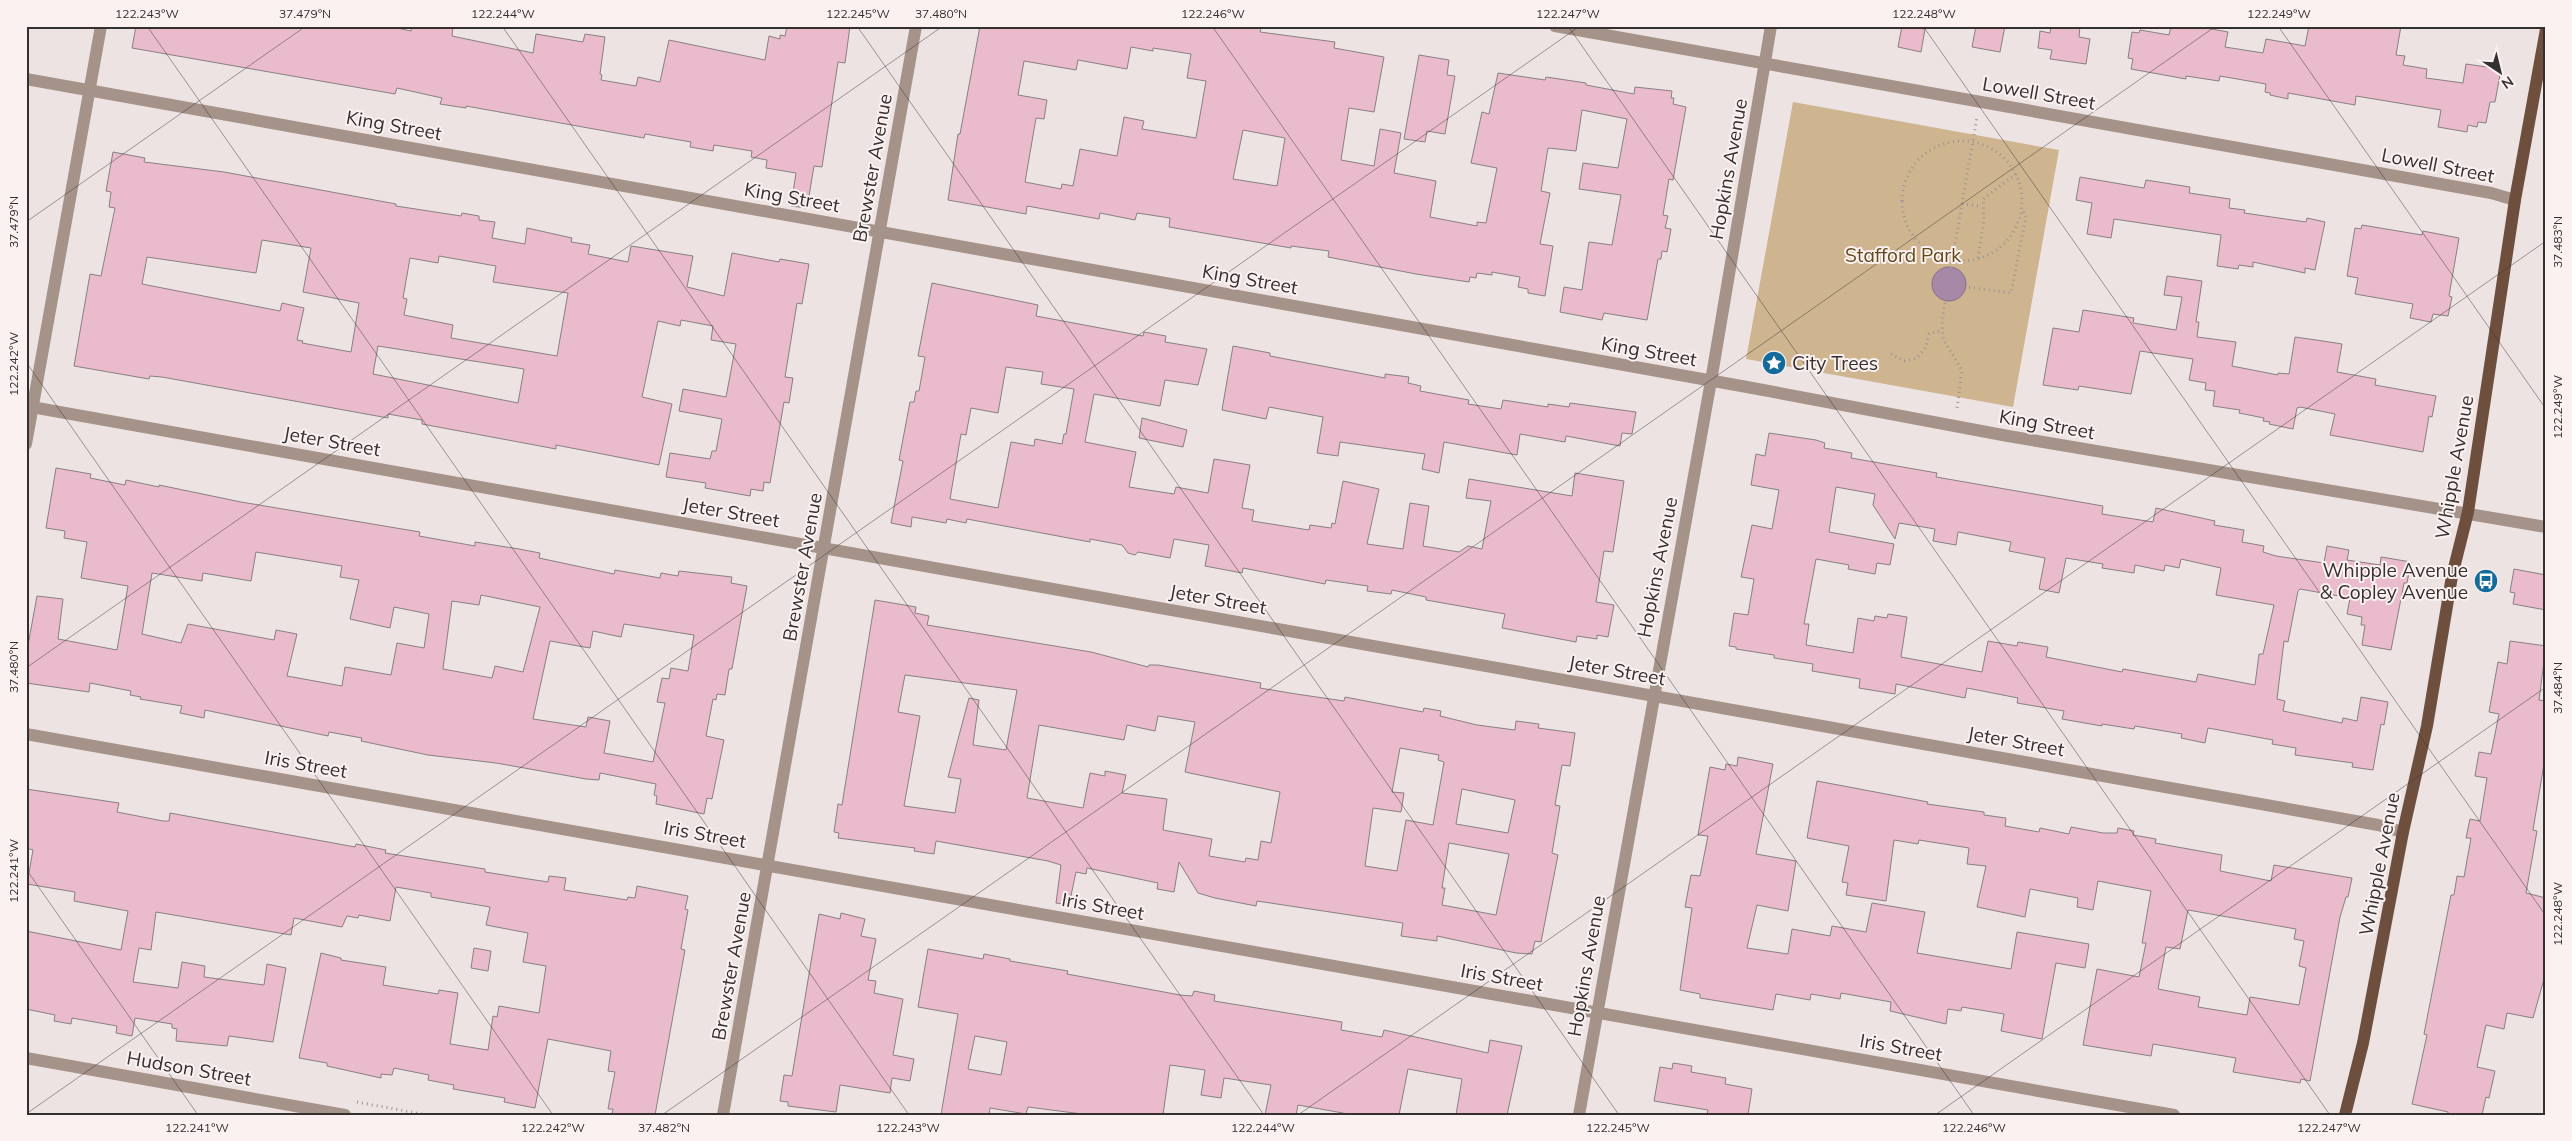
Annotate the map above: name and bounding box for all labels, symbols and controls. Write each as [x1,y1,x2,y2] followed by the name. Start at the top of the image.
[115,6,179,21] text: 122.243°W
[279,6,331,21] text: 37.479°N
[471,6,535,21] text: 122.244°W
[826,6,890,21] text: 122.245°W
[915,6,967,21] text: 37.480°N
[1181,6,1245,21] text: 122.246°W
[1536,6,1600,21] text: 122.247°W
[1892,6,1956,21] text: 122.248°W
[2247,6,2311,21] text: 122.249°W
[2474,48,2524,98] north arrow
[1981,71,2098,115] street label: Lowell Street
[2498,72,2517,93] text: N
[847,92,897,244] street label: Brewster Avenue
[1704,97,1752,241] street label: Hopkins Avenue
[344,105,444,145] street label: King Street
[2380,142,2497,188] street label: Lowell Street
[742,177,842,217] street label: King Street
[6,196,21,248] text: 37.479°N
[2550,216,2565,268] text: 37.483°N
[1845,243,1961,267] park label: Stafford Park
[1200,259,1300,299] street label: King Street
[1599,331,1699,371] street label: King Street
[6,332,21,396] text: 122.242°W
[1761,350,1787,376] place icon: City Trees
[1792,351,1878,375] place label: City Trees
[2550,375,2565,439] text: 122.249°W
[2430,393,2478,541] street label: Whipple Avenue
[1997,404,2097,444] street label: King Street
[282,421,383,461] street label: Jeter Street
[777,491,827,643] street label: Brewster Avenue
[681,492,782,532] street label: Jeter Street
[1632,495,1682,639] street label: Hopkins Avenue
[2320,558,2468,604] place label: Whipple Avenue & Copley Avenue
[2473,568,2499,594] bus stop icon: Whipple Avenue & Copley Avenue
[1168,579,1269,619] street label: Jeter Street
[6,641,21,693] text: 37.480°N
[1567,650,1668,690] street label: Jeter Street
[2550,662,2565,714] text: 37.484°N
[1966,721,2067,761] street label: Jeter Street
[263,745,349,783] street label: Iris Street
[2353,790,2405,938] street label: Whipple Avenue
[662,815,748,853] street label: Iris Street
[6,839,21,903] text: 122.241°W
[2550,882,2565,946] text: 122.248°W
[1060,887,1146,925] street label: Iris Street
[706,890,756,1042] street label: Brewster Avenue
[1562,894,1610,1038] street label: Hopkins Avenue
[1459,958,1545,996] street label: Iris Street
[1858,1028,1944,1066] street label: Iris Street
[125,1045,253,1091] street label: Hudson Street
[165,1120,229,1135] text: 122.241°W
[521,1120,585,1135] text: 122.242°W
[638,1120,690,1135] text: 37.482°N
[876,1120,940,1135] text: 122.243°W
[1231,1120,1295,1135] text: 122.244°W
[1586,1120,1650,1135] text: 122.245°W
[1942,1120,2006,1135] text: 122.246°W
[2297,1120,2361,1135] text: 122.247°W

